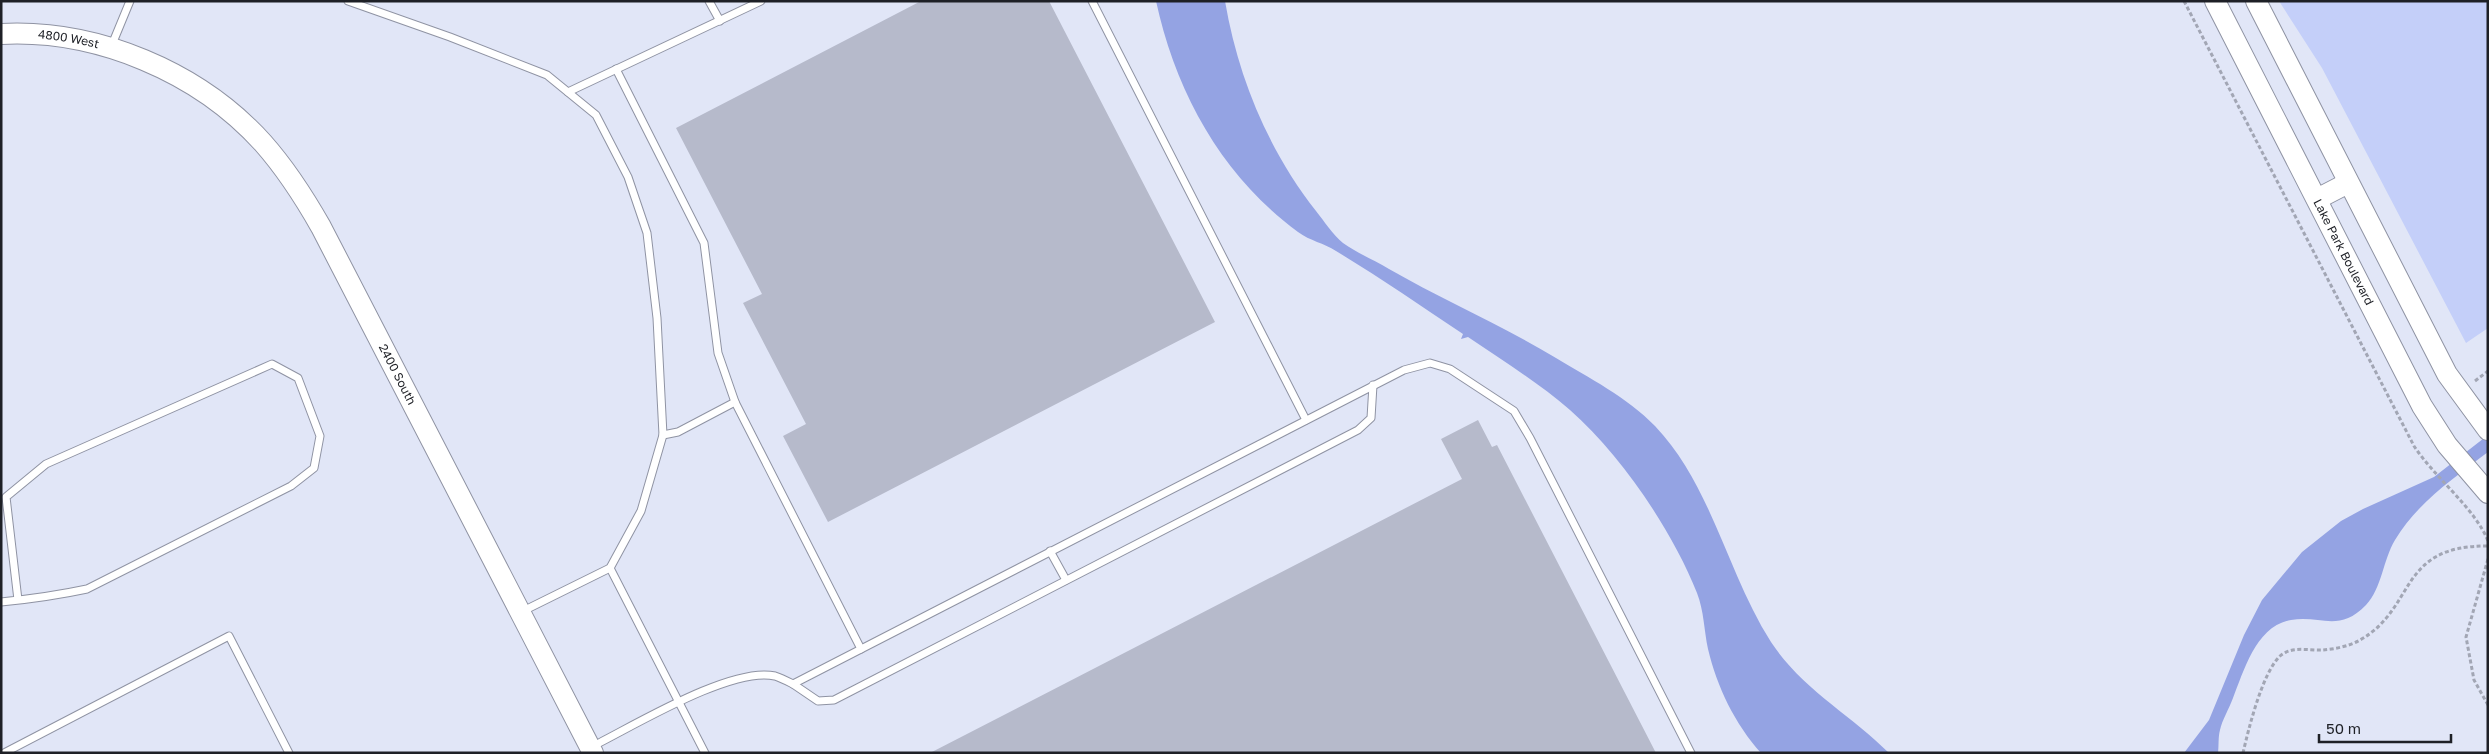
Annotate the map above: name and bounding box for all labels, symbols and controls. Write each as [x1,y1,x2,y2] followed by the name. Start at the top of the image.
[37,26,101,51] street label: 4800 West
[2310,196,2377,308] street label: Lake Park Boulevard
[376,341,420,407] street label: 2400 South
[2319,712,2452,744] scale bar
[2326,719,2361,737] text: 50 m

